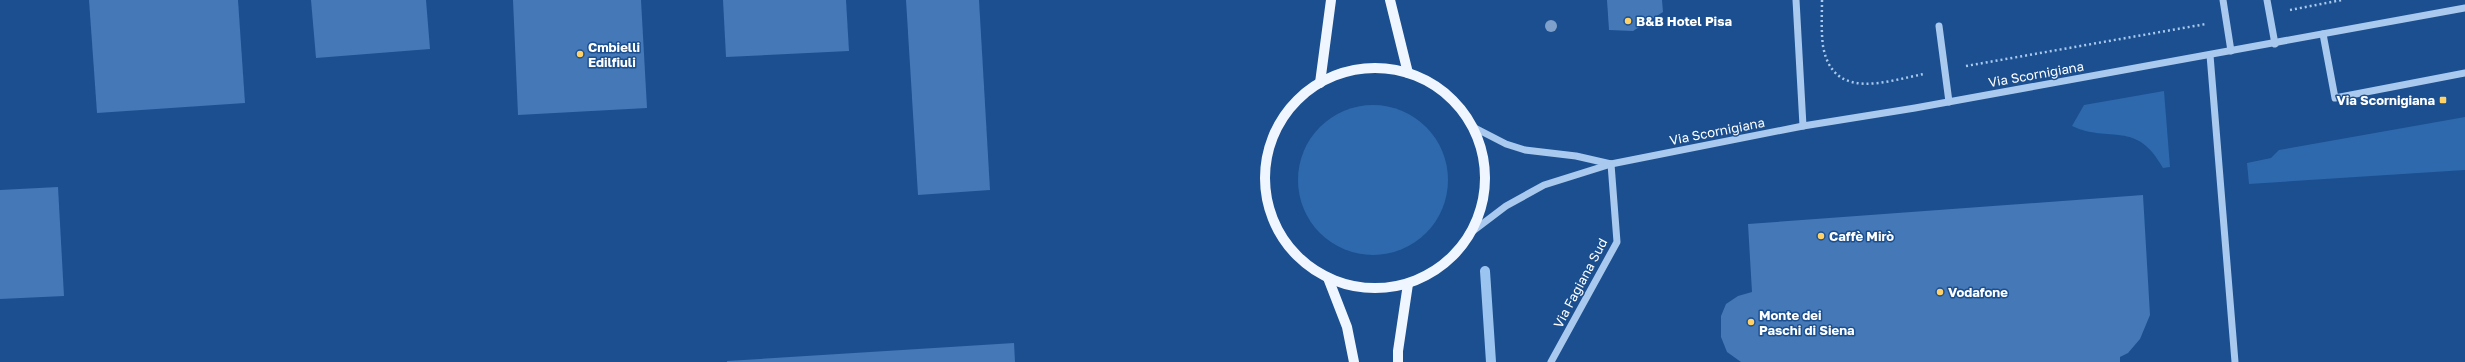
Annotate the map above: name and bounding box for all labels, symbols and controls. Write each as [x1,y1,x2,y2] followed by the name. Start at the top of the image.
[1636,13,1732,29] place label: B&B Hotel Pisa
[1623,16,1633,26] marker: B&B Hotel Pisa
[588,39,640,70] place label: Cmbielli Edilfiuli
[575,49,585,59] marker: Cmbielli Edilfiuli
[1987,58,2085,90] street label: Via Scornigiana
[2336,92,2435,108] place label: Via Scornigiana
[2438,95,2448,105] marker: Via Scornigiana
[1668,114,1766,148] street label: Via Scornigiana
[1829,228,1894,244] place label: Caffè Mirò
[1816,231,1826,241] marker: Caffè Mirò
[1550,235,1610,331] street label: Via Fagiana Sud
[1948,284,2008,300] place label: Vodafone
[1935,287,1945,297] marker: Vodafone
[1759,307,1855,338] place label: Monte dei Paschi di Siena
[1746,317,1756,327] marker: Monte dei Paschi di Siena

